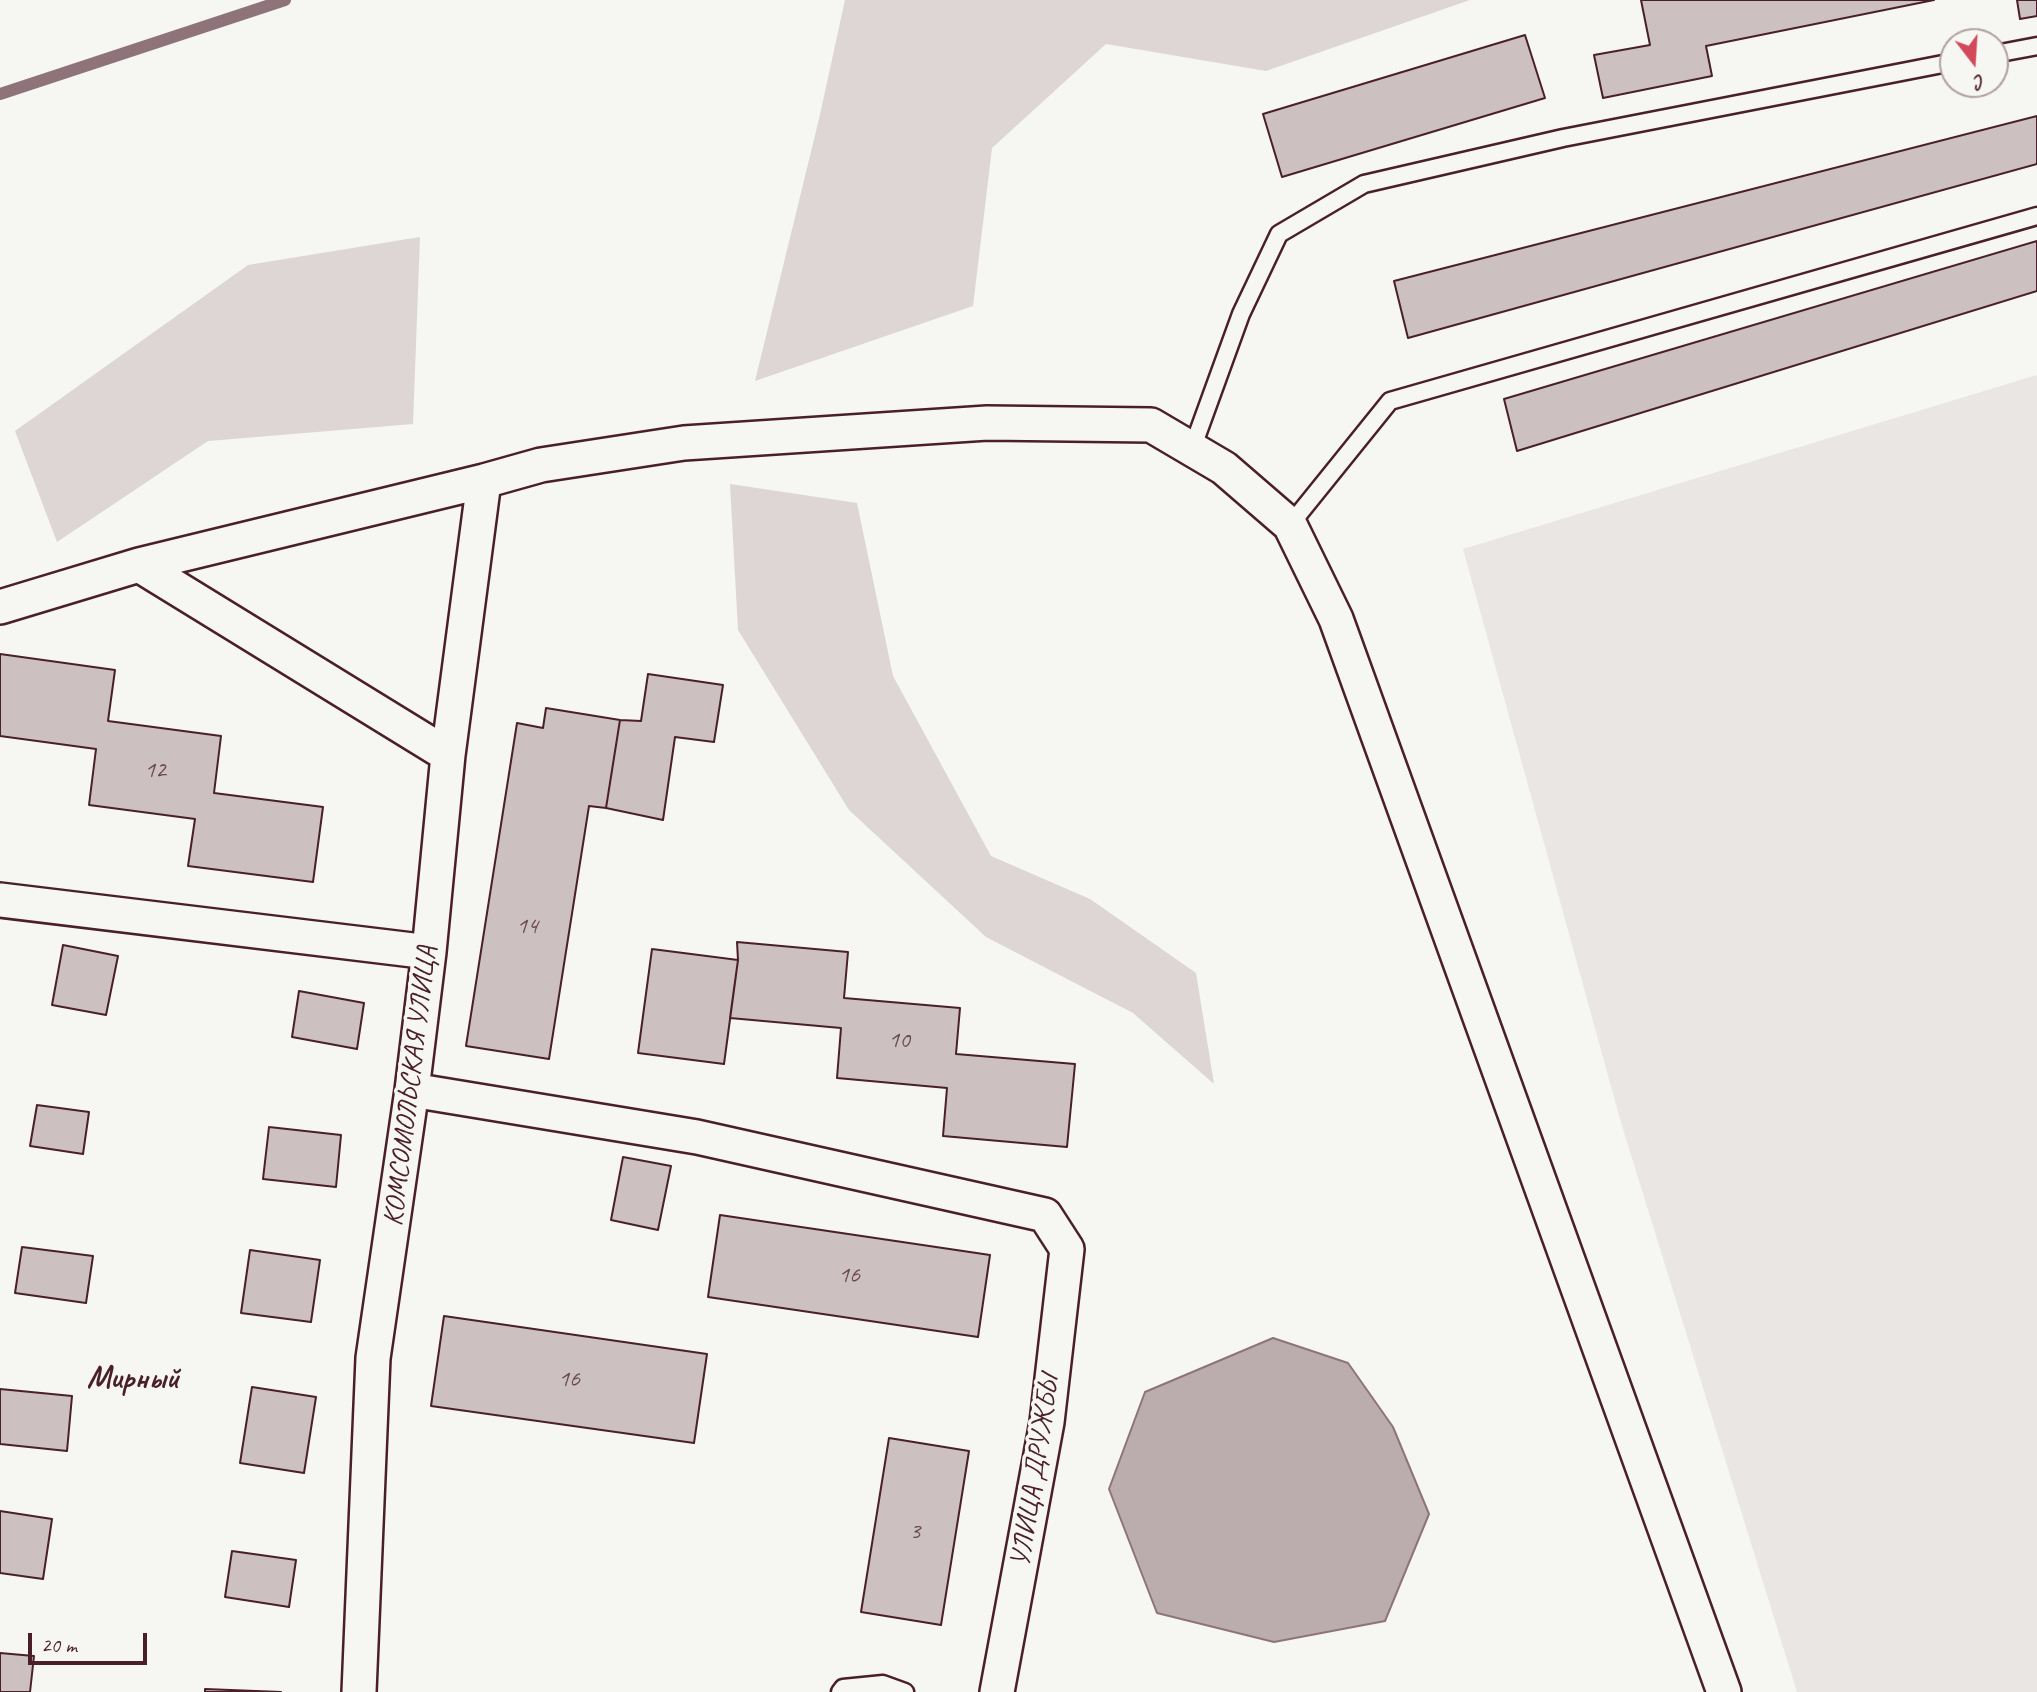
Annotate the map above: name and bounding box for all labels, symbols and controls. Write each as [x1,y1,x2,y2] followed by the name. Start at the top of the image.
[1939,28,2009,98] north arrow
[1972,68,1988,94] text: С
[144,757,166,785] house number: 12
[516,913,538,941] house number: 14
[377,944,445,1228] street label: КОМСОМОЛЬСКАЯ УЛИЦА
[888,1027,910,1055] house number: 10
[838,1262,860,1290] house number: 16
[87,1361,179,1399] district label: Мирный
[558,1366,580,1394] house number: 16
[1004,1373,1068,1569] street label: УЛИЦА ДРУЖБЫ
[910,1518,920,1546] house number: 3
[32,1618,150,1662] scale bar
[41,1632,77,1658] text: 20 m

